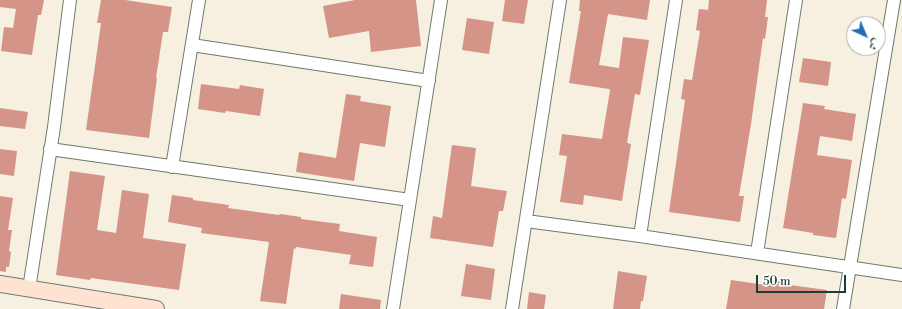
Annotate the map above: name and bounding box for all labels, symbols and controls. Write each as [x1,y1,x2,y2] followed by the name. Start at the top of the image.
[846,16,886,56] north arrow
[865,35,882,53] text: ش
[758,267,848,293] scale bar
[763,274,791,289] text: 50 m

